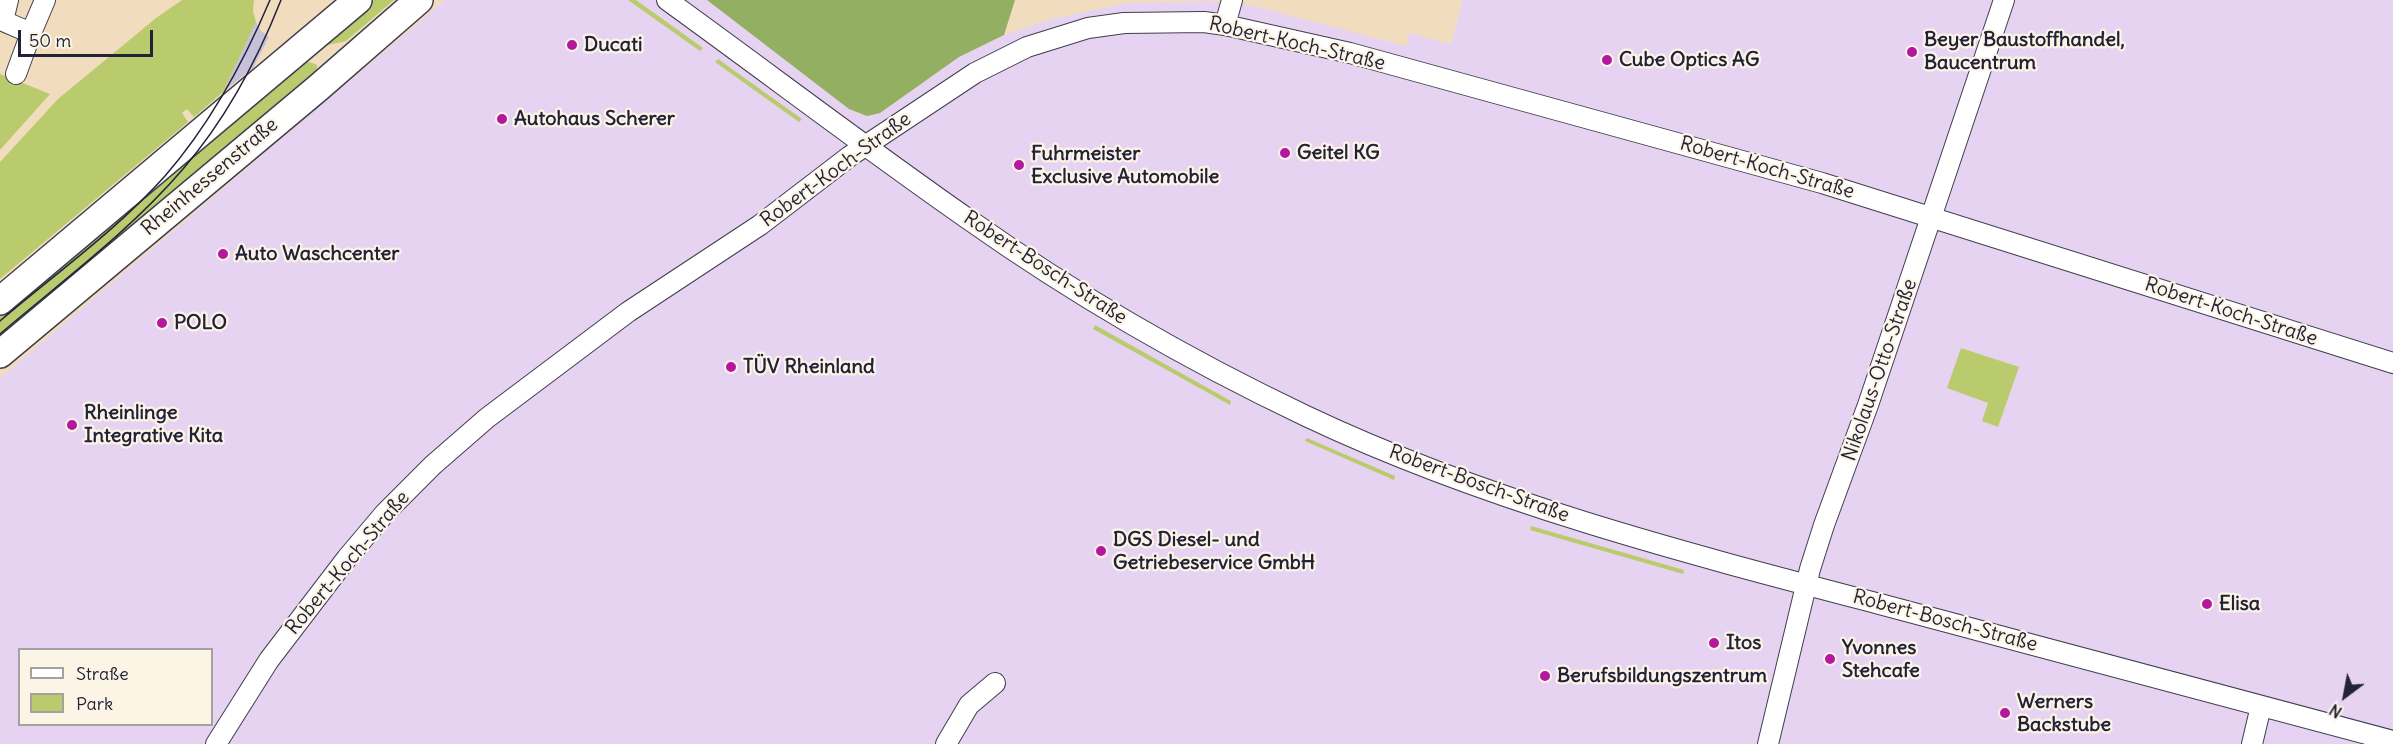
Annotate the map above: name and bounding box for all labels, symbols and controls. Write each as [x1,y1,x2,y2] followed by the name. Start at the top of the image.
[1207,12,1387,76] street label: Robert-Koch-Straße
[21,18,156,56] scale bar
[1924,28,2125,75] place label: Beyer Baustoffhandel, Baucentrum
[29,29,71,52] text: 50 m
[584,33,642,57] place label: Ducati
[565,38,579,52] marker: Ducati
[1905,45,1919,59] marker: Beyer Baustoffhandel, Baucentrum
[1619,48,1759,72] place label: Cube Optics AG
[1600,53,1614,67] marker: Cube Optics AG
[514,107,675,131] place label: Autohaus Scherer
[756,107,916,233] street label: Robert-Koch-Straße
[495,112,509,126] marker: Autohaus Scherer
[137,113,283,241] street label: Rheinhessenstraße
[1677,132,1857,204] street label: Robert-Koch-Straße
[1297,141,1380,165] place label: Geitel KG
[1031,142,1219,189] place label: Fuhrmeister Exclusive Automobile
[1278,146,1292,160] marker: Geitel KG
[1012,158,1026,172] marker: Fuhrmeister Exclusive Automobile
[959,206,1131,330] street label: Robert-Bosch-Straße
[235,242,399,266] place label: Auto Waschcenter
[216,247,230,261] marker: Auto Waschcenter
[2142,273,2320,351] street label: Robert-Koch-Straße
[1838,276,1922,464] street label: Nikolaus-Otto-Straße
[174,311,227,335] place label: POLO
[155,316,169,330] marker: POLO
[743,355,875,379] place label: TÜV Rheinland
[724,360,738,374] marker: TÜV Rheinland
[84,401,223,448] place label: Rheinlinge Integrative Kita
[65,418,79,432] marker: Rheinlinge Integrative Kita
[1386,440,1572,528] street label: Robert-Bosch-Straße
[281,486,415,640] street label: Robert-Koch-Straße
[1113,528,1315,575] place label: DGS Diesel- und Getriebeservice GmbH
[1094,544,1108,558] marker: DGS Diesel- und Getriebeservice GmbH
[1850,585,2040,657] street label: Robert-Bosch-Straße
[2219,592,2260,616] place label: Elisa
[2200,597,2214,611] marker: Elisa
[1726,631,1761,655] place label: Itos
[1707,636,1721,650] marker: Itos
[1842,636,1920,683] place label: Yvonnes Stehcafe
[18,648,213,726] legend
[1823,652,1837,666] marker: Yvonnes Stehcafe
[76,662,129,685] text: Straße
[1557,664,1767,688] place label: Berufsbildungszentrum
[2315,666,2375,726] north arrow
[1538,669,1552,683] marker: Berufsbildungszentrum
[2017,690,2111,737] place label: Werners Backstube
[76,692,113,715] text: Park
[2325,700,2345,723] text: N
[1998,706,2012,720] marker: Werners Backstube

